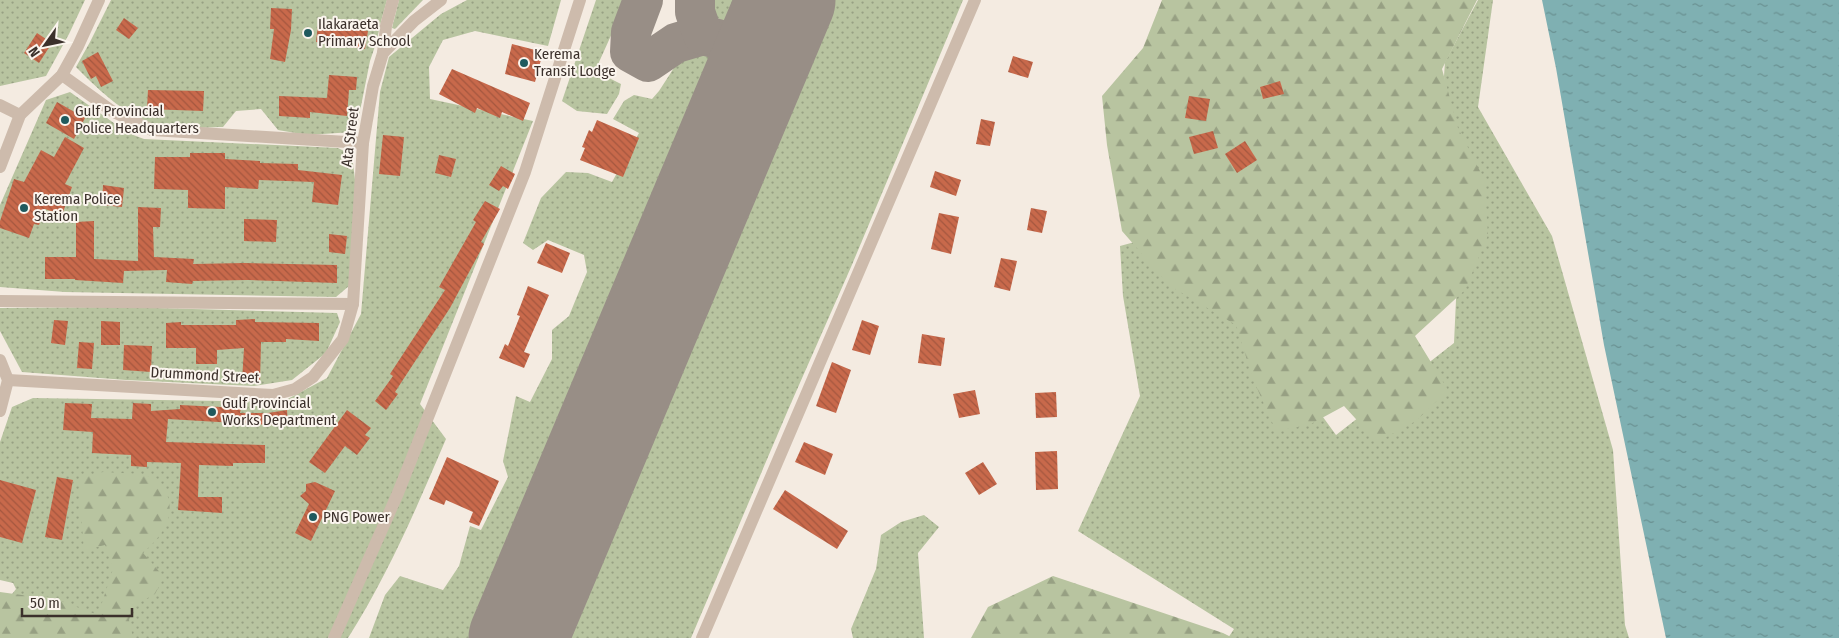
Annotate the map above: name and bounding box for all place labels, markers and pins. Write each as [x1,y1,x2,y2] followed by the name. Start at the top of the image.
[318,15,410,50] place label: Ilakaraeta Primary School
[302,27,314,39] marker: Ilakaraeta Primary School
[534,45,616,80] place label: Kerema Transit Lodge
[518,57,530,69] marker: Kerema Transit Lodge
[75,102,199,137] place label: Gulf Provincial Police Headquarters
[59,114,71,126] marker: Gulf Provincial Police Headquarters
[34,190,120,225] place label: Kerema Police Station
[18,202,30,214] marker: Kerema Police Station
[222,394,336,429] place label: Gulf Provincial Works Department
[206,406,218,418] marker: Gulf Provincial Works Department
[323,508,391,526] place label: PNG Power
[307,511,319,523] marker: PNG Power

